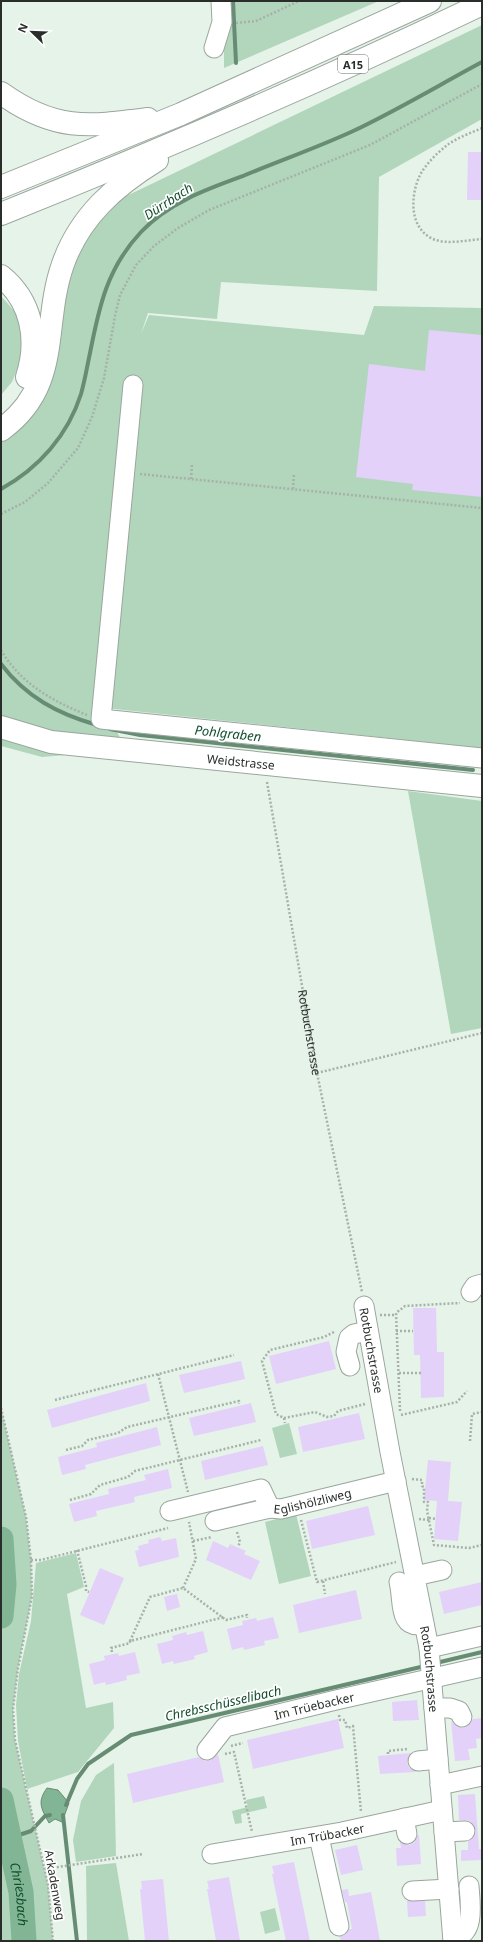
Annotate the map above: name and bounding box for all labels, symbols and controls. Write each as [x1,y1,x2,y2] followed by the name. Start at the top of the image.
[12,12,52,52] north arrow
[14,21,31,35] text: N
[338,55,368,73] road number: A15
[140,179,196,223] water label: Dürrbach
[194,721,262,745] water label: Pohlgraben
[206,749,276,773] street label: Weidstrasse
[294,988,326,1077] street label: Rotbuchstrasse
[356,1306,388,1395] street label: Rotbuchstrasse
[273,1484,353,1517] street label: Eglishölzliweg
[416,1624,443,1713] street label: Rotbuchstrasse
[163,1681,283,1725] water label: Chrebsschüsselibach
[272,1688,356,1723] street label: Im Trüebacker
[289,1819,366,1849] street label: Im Trübacker
[40,1849,70,1921] street label: Arkadenweg
[6,1861,32,1926] water label: Chriesbach

